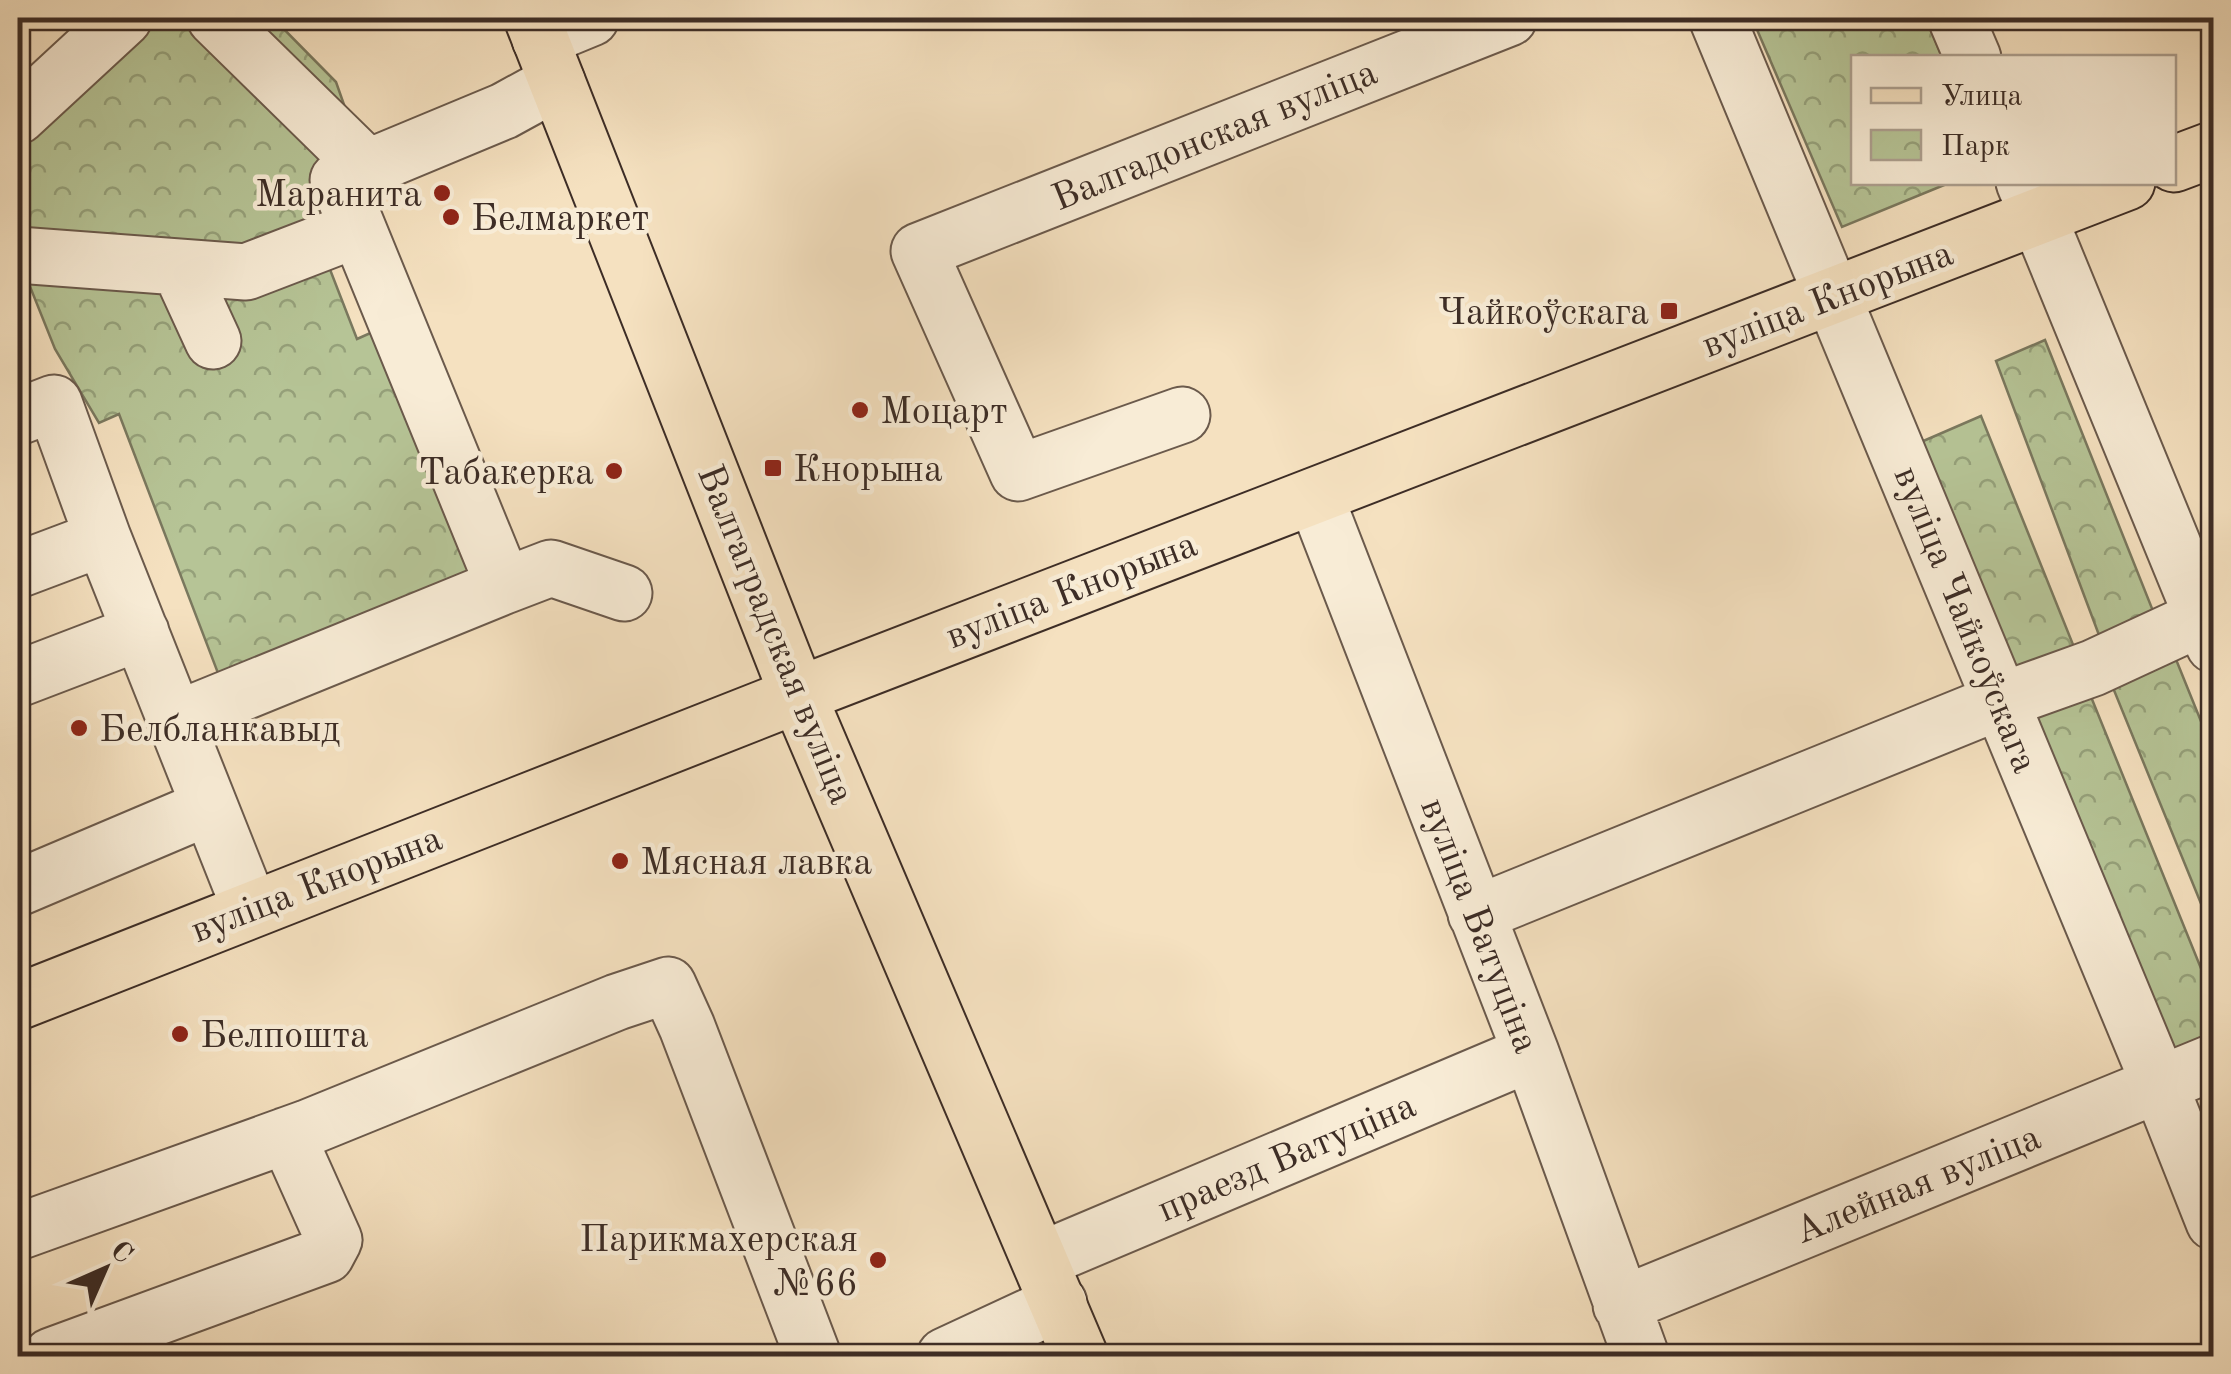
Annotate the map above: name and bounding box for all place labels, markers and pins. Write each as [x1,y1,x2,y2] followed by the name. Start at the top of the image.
[255,177,422,215] place label: Маранита
[431,182,453,204] marker: Маранита
[471,201,649,239] place label: Белмаркет
[440,206,462,228] marker: Белмаркет
[1438,295,1649,333] place label: Чайкоўскага
[1658,300,1680,322] marker: Чайкоўскага
[880,394,1008,432] place label: Моцарт
[849,399,871,421] marker: Моцарт
[793,452,943,490] place label: Кнорына
[418,455,594,493] place label: Табакерка
[762,457,784,479] marker: Кнорына
[603,460,625,482] marker: Табакерка
[99,712,340,750] place label: Белбланкавыд
[68,717,90,739] marker: Белбланкавыд
[640,845,872,883] place label: Мясная лавка
[609,850,631,872] marker: Мясная лавка
[200,1018,369,1056] place label: Белпошта
[169,1023,191,1045] marker: Белпошта
[579,1222,858,1304] place label: Парикмахерская №66
[867,1249,889,1271] marker: Парикмахерская №66

